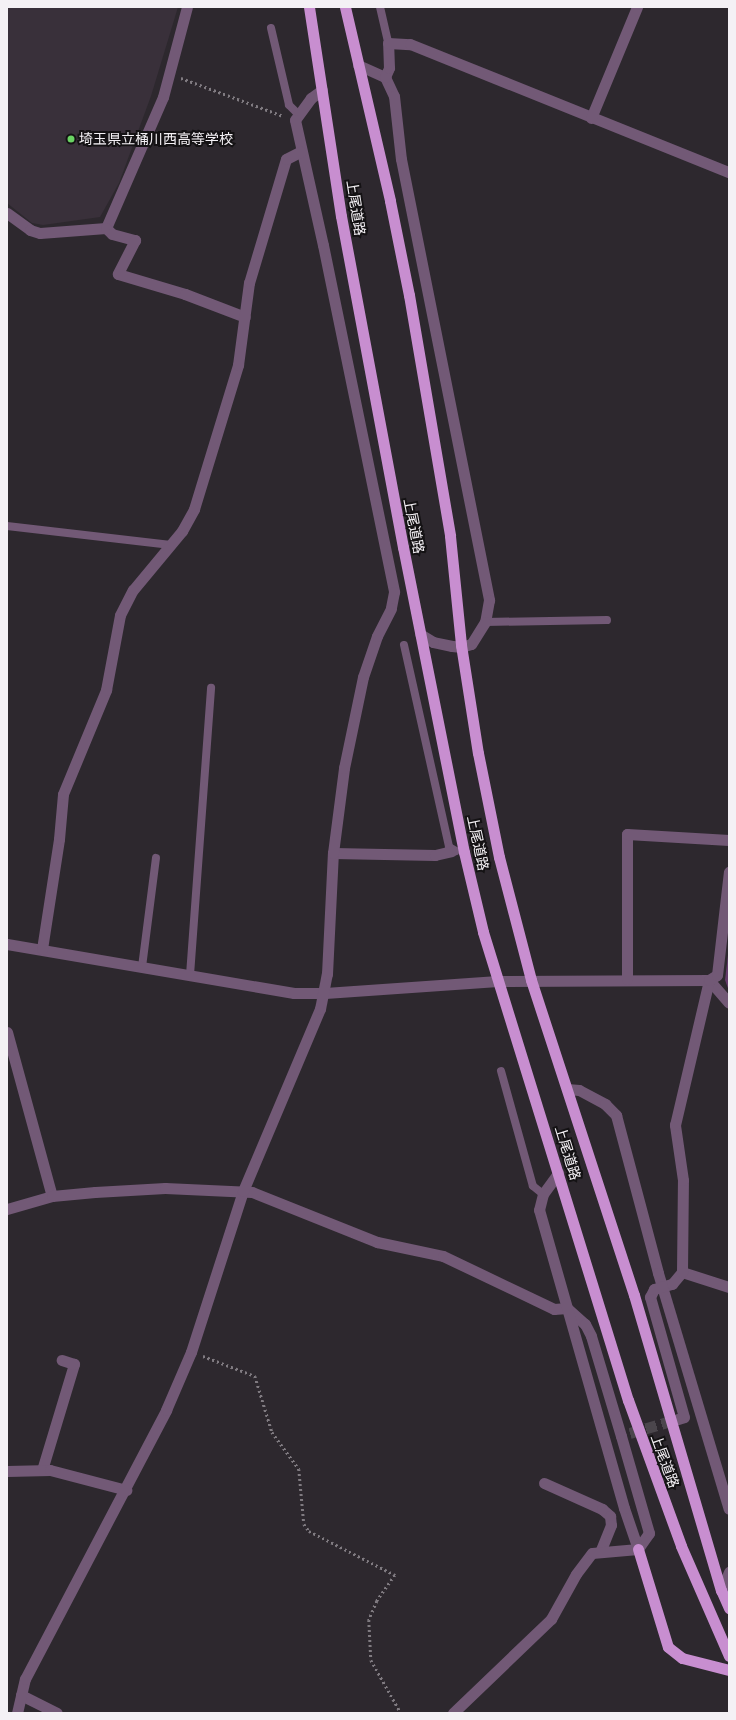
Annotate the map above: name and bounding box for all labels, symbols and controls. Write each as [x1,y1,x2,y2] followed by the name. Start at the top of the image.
[79,131,233,147] place label: 埼玉県立桶川西高等学校
[66,134,76,144] marker: 埼玉県立桶川西高等学校
[343,179,369,237] street label: 上尾道路
[400,497,428,555] street label: 上尾道路
[464,814,492,872] street label: 上尾道路
[552,1124,584,1182] street label: 上尾道路
[648,1432,682,1490] street label: 上尾道路

